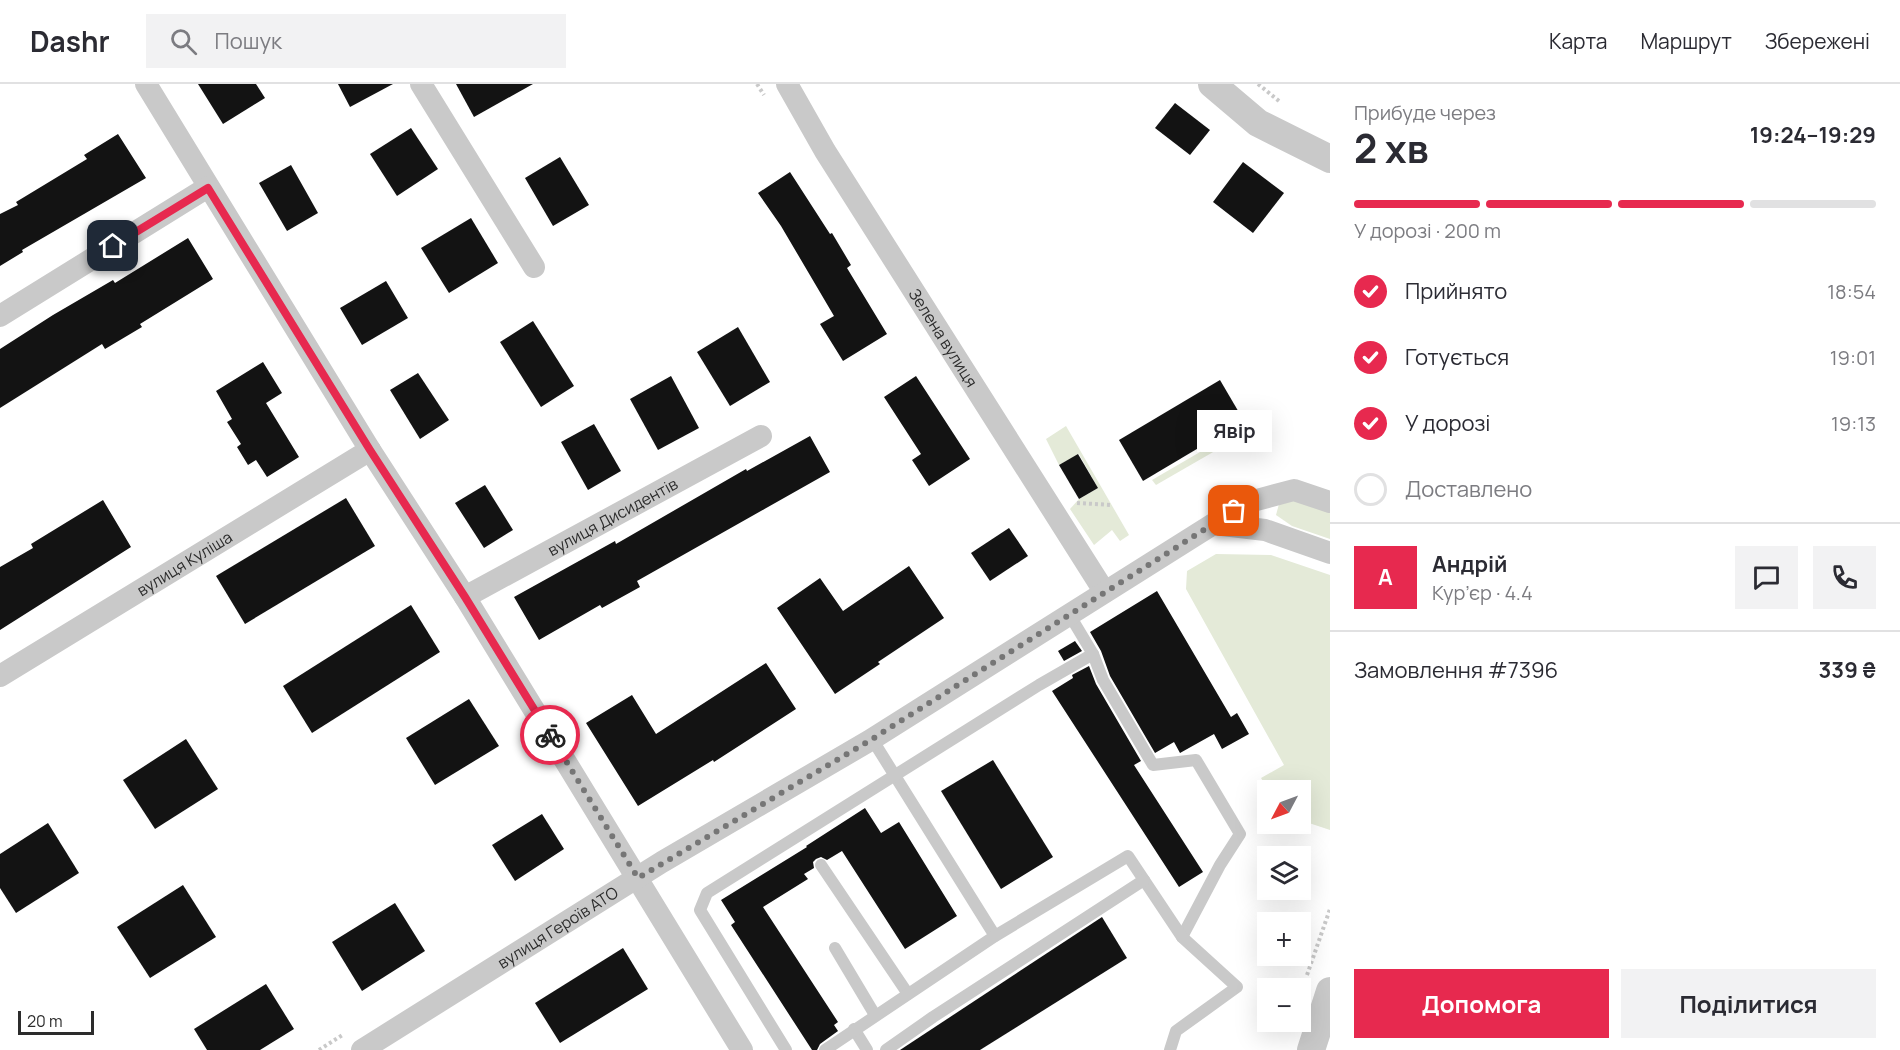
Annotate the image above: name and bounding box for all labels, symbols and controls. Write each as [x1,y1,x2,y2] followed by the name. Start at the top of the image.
[146,14,566,68] search box
[30,22,110,60] text: Dashr
[167,25,200,58] icon: search
[215,26,282,56] text: Пошук
[1549,27,1607,55] text: Карта
[1640,27,1732,55] text: Маршрут
[1765,27,1870,55] text: Збережені
[1354,99,1496,126] text: Прибуде через
[1750,120,1876,150] text: 19:24–19:29
[1354,121,1428,175] text: 2 хв
[1354,217,1501,244] text: У дорозі · 200 m
[87,220,138,271] pin
[96,229,129,262] icon: home
[1354,275,1387,308] icon: check
[1405,276,1507,306] text: Прийнято
[1827,278,1876,305] text: 18:54
[904,284,983,391] street label: Зелена вулиця
[1354,341,1387,374] icon: check
[1405,342,1509,372] text: Готується
[1830,344,1876,371] text: 19:01
[1354,407,1387,440] icon: check
[1405,408,1491,438] text: У дорозі
[1196,409,1272,451] callout: Явір
[1831,410,1876,437] text: 19:13
[1213,417,1256,444] text: Явір
[544,472,682,561] street label: вулиця Дисидентів
[1405,474,1532,504] text: Доставлено
[1208,485,1259,536] pin
[1217,494,1250,527] icon: bag
[133,526,236,601] street label: вулиця Куліша
[1735,546,1798,609] button: chat
[1813,546,1876,609] button: phone
[1432,549,1507,579] text: Андрій
[1378,562,1393,592] text: А
[1432,579,1533,606] text: Кур’єр · 4.4
[1354,655,1558,685] text: Замовлення #7396
[1819,655,1876,685] text: 339 ₴
[520,705,580,765] courier
[534,719,567,752] icon: bike
[1257,780,1311,834] north arrow
[1257,780,1311,1032] map controls
[1257,846,1311,900] button: layers
[493,881,623,973] street label: вулиця Героїв АТО
[1257,912,1311,966] button: +
[1354,969,1609,1038] button: Допомога
[1621,969,1876,1038] button: Поділитися
[1257,978,1311,1032] button: −
[18,1008,94,1036] scale bar
[27,1010,63,1032] text: 20 m

